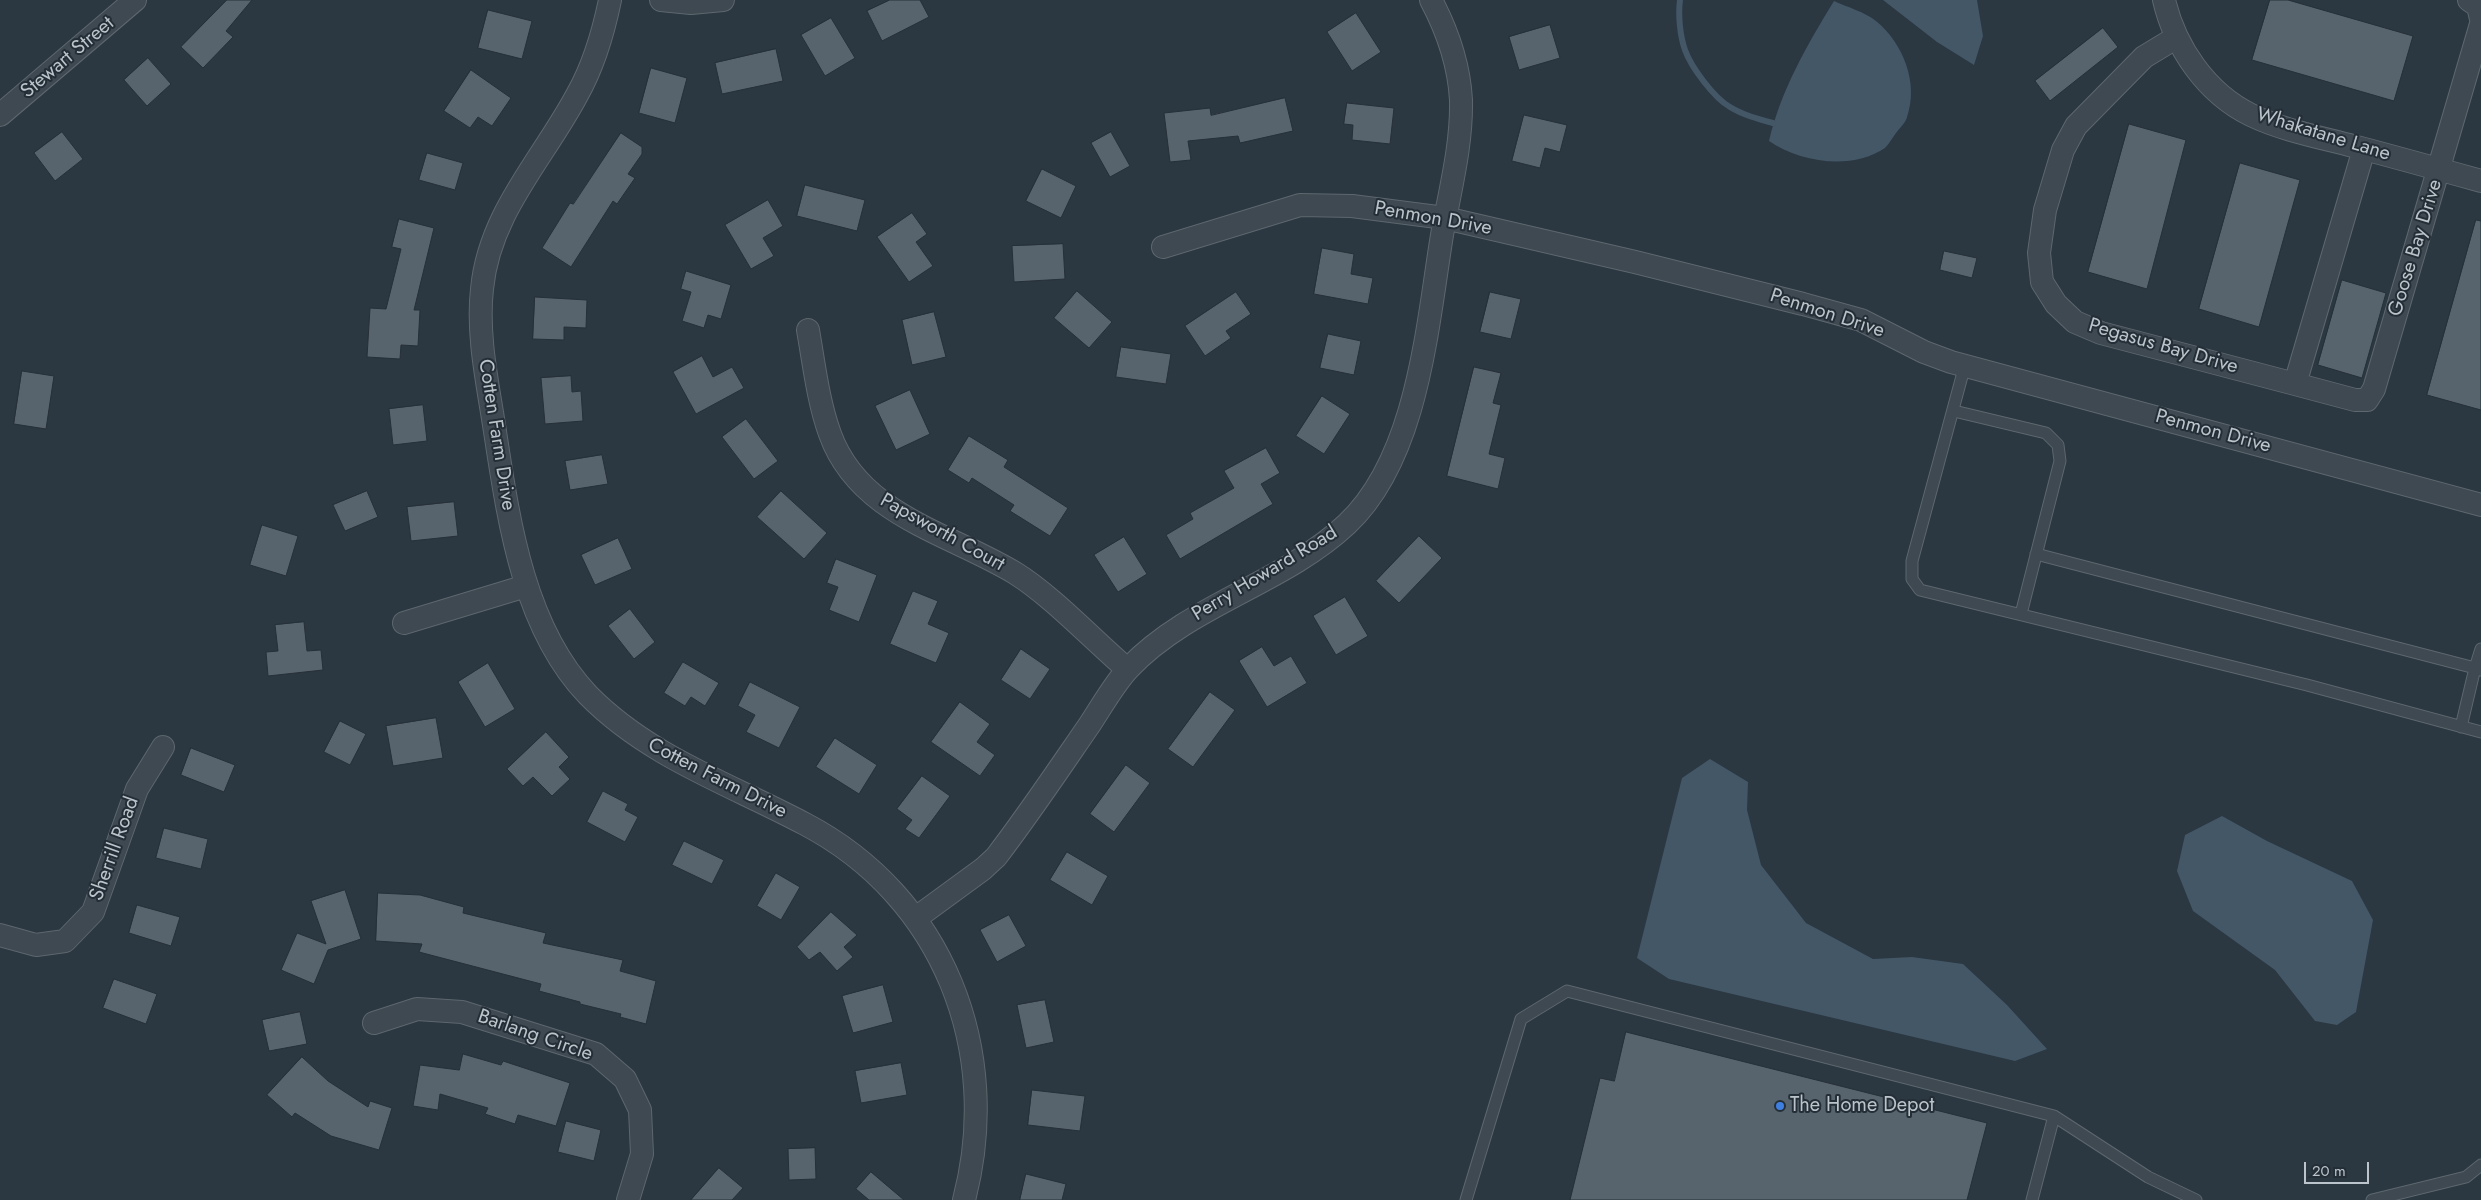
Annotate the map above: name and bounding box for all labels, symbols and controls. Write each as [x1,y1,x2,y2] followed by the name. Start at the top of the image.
[16,12,120,104] street label: Stewart Street
[2253,103,2393,167] street label: Whakatane Lane
[2384,177,2448,319] street label: Goose Bay Drive
[1372,197,1494,241] street label: Penmon Drive
[1767,284,1887,344] street label: Penmon Drive
[2086,314,2240,380] street label: Pegasus Bay Drive
[472,358,520,512] street label: Cotten Farm Drive
[2153,405,2273,459] street label: Penmon Drive
[876,489,1008,577] street label: Papsworth Court
[1188,521,1342,627] street label: Perry Howard Road
[643,734,791,824] street label: Cotten Farm Drive
[85,794,145,904] street label: Sherrill Road
[475,1005,595,1067] street label: Barlang Circle
[1790,1094,1934,1118] place label: The Home Depot
[1774,1100,1786,1112] marker: The Home Depot
[2306,1152,2371,1184] scale bar
[2312,1160,2346,1182] text: 20 m

